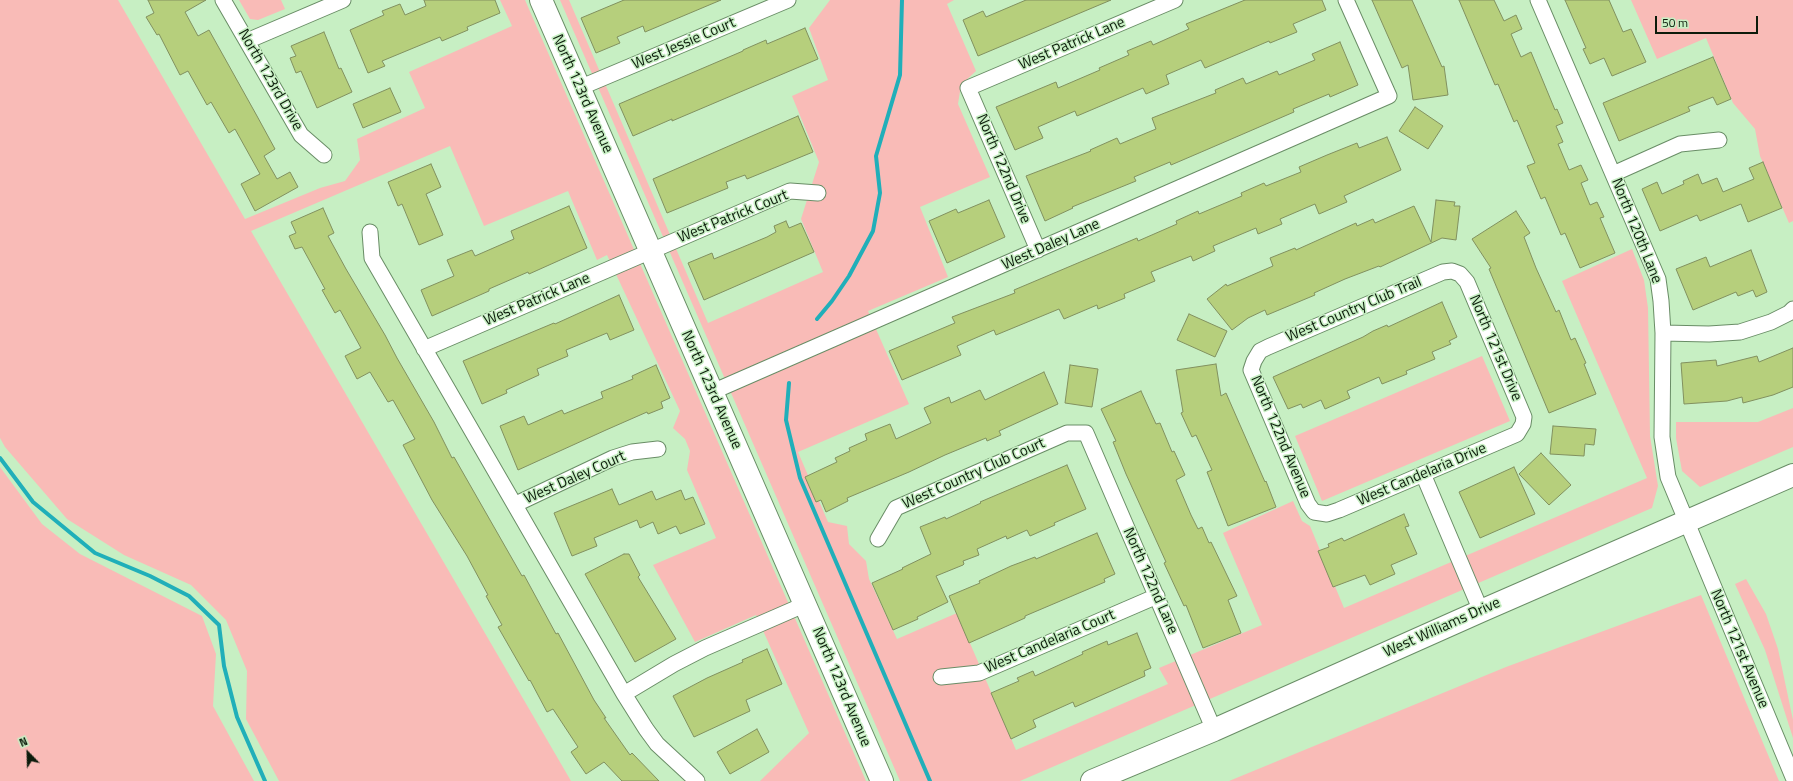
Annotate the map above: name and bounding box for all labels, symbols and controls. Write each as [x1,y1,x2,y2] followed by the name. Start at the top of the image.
[1657,8,1760,34] scale bar
[1662,13,1688,32] text: 50 m
[630,14,738,74] street label: West Jessie Court
[1016,14,1128,74] street label: West Patrick Lane
[234,26,306,134] street label: North 123rd Drive
[548,32,616,156] street label: North 123rd Avenue
[972,112,1034,226] street label: North 122nd Drive
[1607,176,1665,286] street label: North 120th Lane
[675,187,791,247] street label: West Patrick Court
[999,215,1103,275] street label: West Daley Lane
[481,270,593,330] street label: West Patrick Lane
[1283,273,1425,347] street label: West Country Club Trail
[1465,292,1525,404] street label: North 121st Drive
[677,328,745,452] street label: North 123rd Avenue
[1246,373,1314,501] street label: North 122nd Avenue
[900,434,1048,514] street label: West Country Club Court
[1355,440,1489,510] street label: West Candelaria Drive
[522,448,628,508] street label: West Daley Court
[1118,525,1182,637] street label: North 122nd Lane
[1706,587,1772,711] street label: North 121st Avenue
[1381,594,1503,662] street label: West Williams Drive
[982,606,1118,678] street label: West Candelaria Court
[808,625,874,749] street label: North 123rd Avenue
[8,733,48,773] north arrow
[17,733,30,751] text: N

